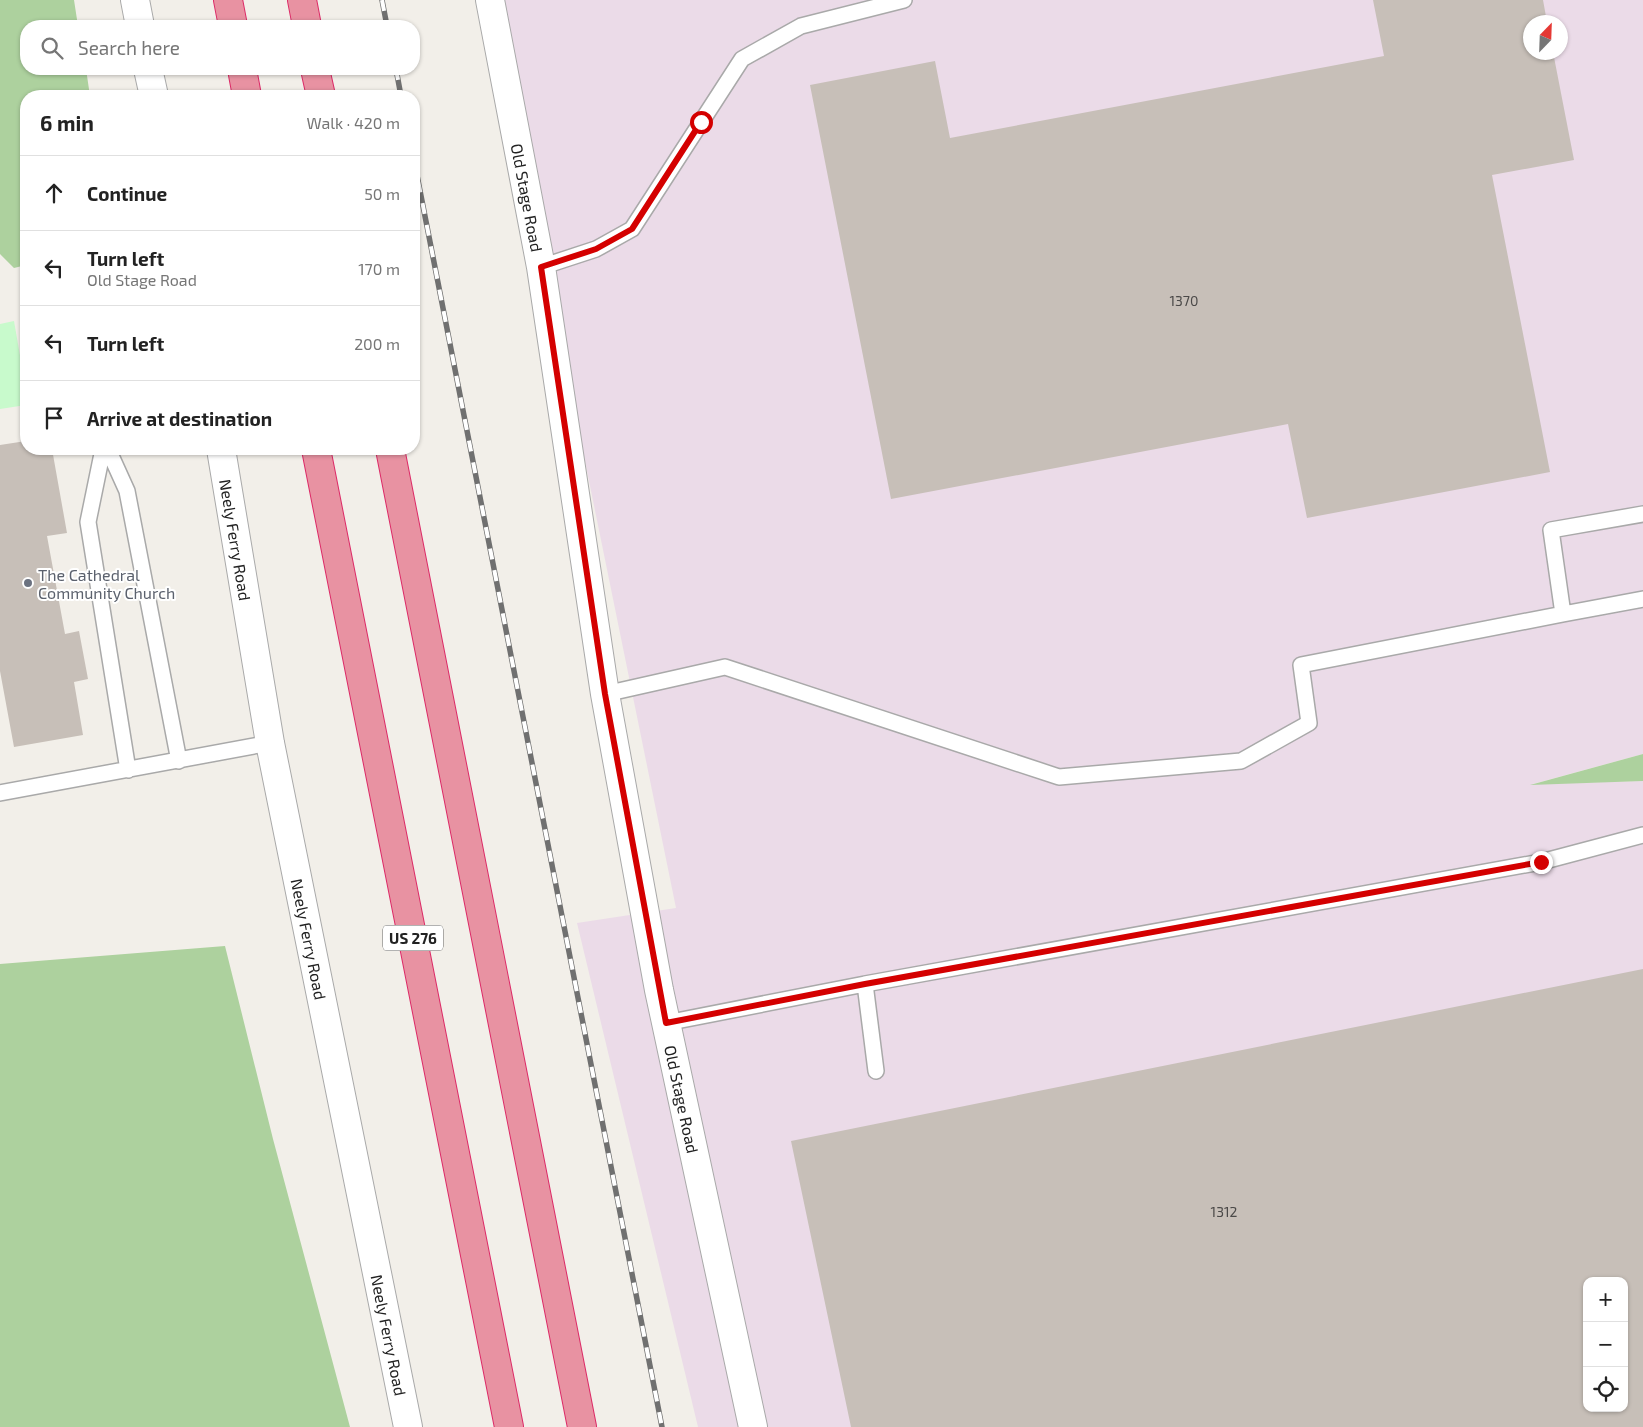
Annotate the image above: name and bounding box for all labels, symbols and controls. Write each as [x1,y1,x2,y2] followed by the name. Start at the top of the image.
[1523,15,1568,60] north arrow
[20,20,420,75] search box
[38,34,66,62] icon: search
[78,36,180,59] text: Search here
[40,110,94,135] text: 6 min
[690,111,713,134] route start
[307,113,400,132] text: Walk · 420 m
[508,142,547,253] street label: Old Stage Road
[40,179,68,207] icon: ahead
[87,182,167,205] text: Continue
[364,184,400,203] text: 50 m
[87,247,164,270] text: Turn left
[40,254,68,282] icon: left
[358,259,400,278] text: 170 m
[87,270,197,289] text: Old Stage Road
[1170,292,1198,309] house number: 1370
[40,329,68,357] icon: left
[87,332,164,355] text: Turn left
[354,334,400,353] text: 200 m
[40,404,68,432] icon: arrive
[87,407,272,430] text: Arrive at destination
[217,478,256,602] street label: Neely Ferry Road
[38,565,175,602] place label: The Cathedral Community Church
[22,577,34,589] marker: The Cathedral Community Church
[1530,851,1553,874] route end
[288,877,331,1001] street label: Neely Ferry Road
[383,926,443,950] road number: US 276
[662,1043,703,1155] street label: Old Stage Road
[1211,1203,1238,1220] house number: 1312
[368,1273,411,1397] street label: Neely Ferry Road
[1583,1277,1628,1412] map controls
[1583,1277,1628,1322] button: +
[1583,1322,1628,1367] button: −
[1583,1367,1628,1412] button: locate

